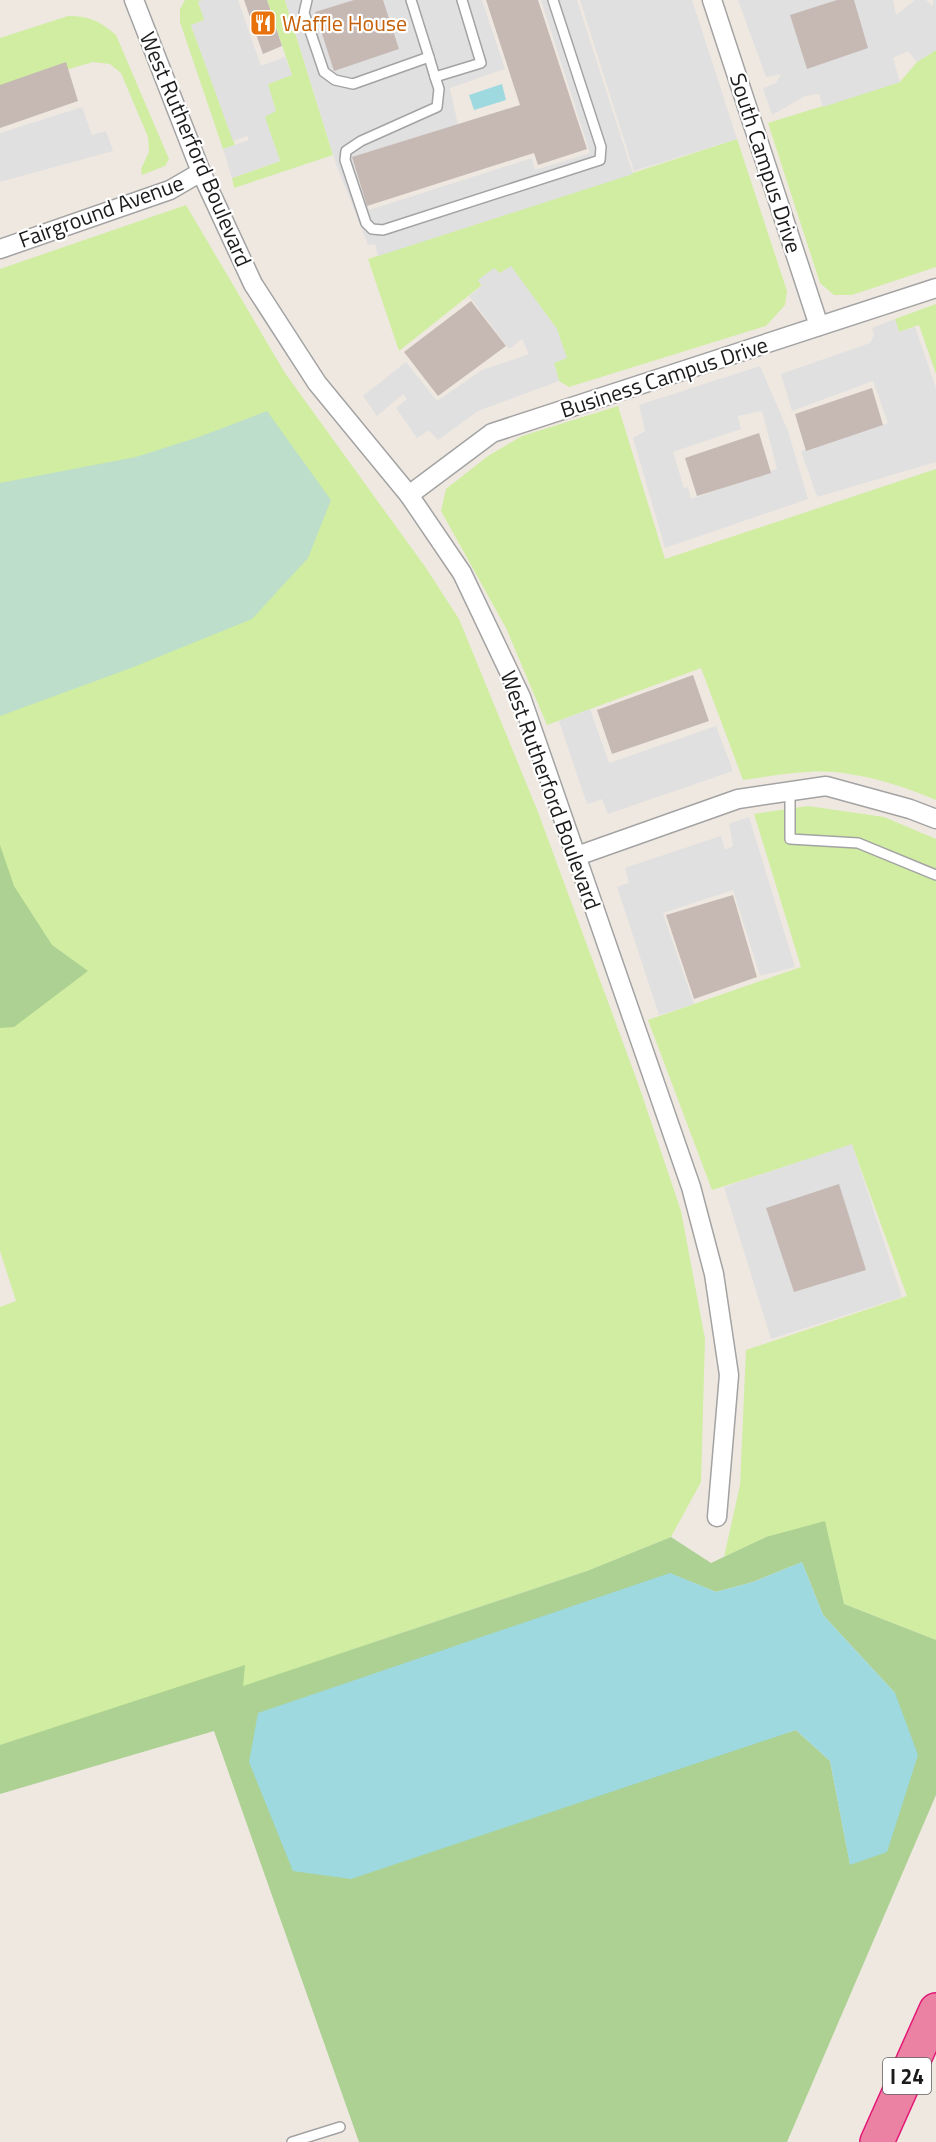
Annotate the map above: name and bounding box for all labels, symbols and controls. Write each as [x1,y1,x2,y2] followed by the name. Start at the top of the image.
[282,6,407,40] place label: Waffle House
[248,8,278,38] restaurant icon: Waffle House
[131,26,261,272] street label: West Rutherford Boulevard
[721,69,811,257] street label: South Campus Drive
[14,165,188,257] street label: Fairground Avenue
[556,327,772,427] street label: Business Campus Drive
[492,666,610,914] street label: West Rutherford Boulevard
[883,2058,931,2094] road number: I 24

